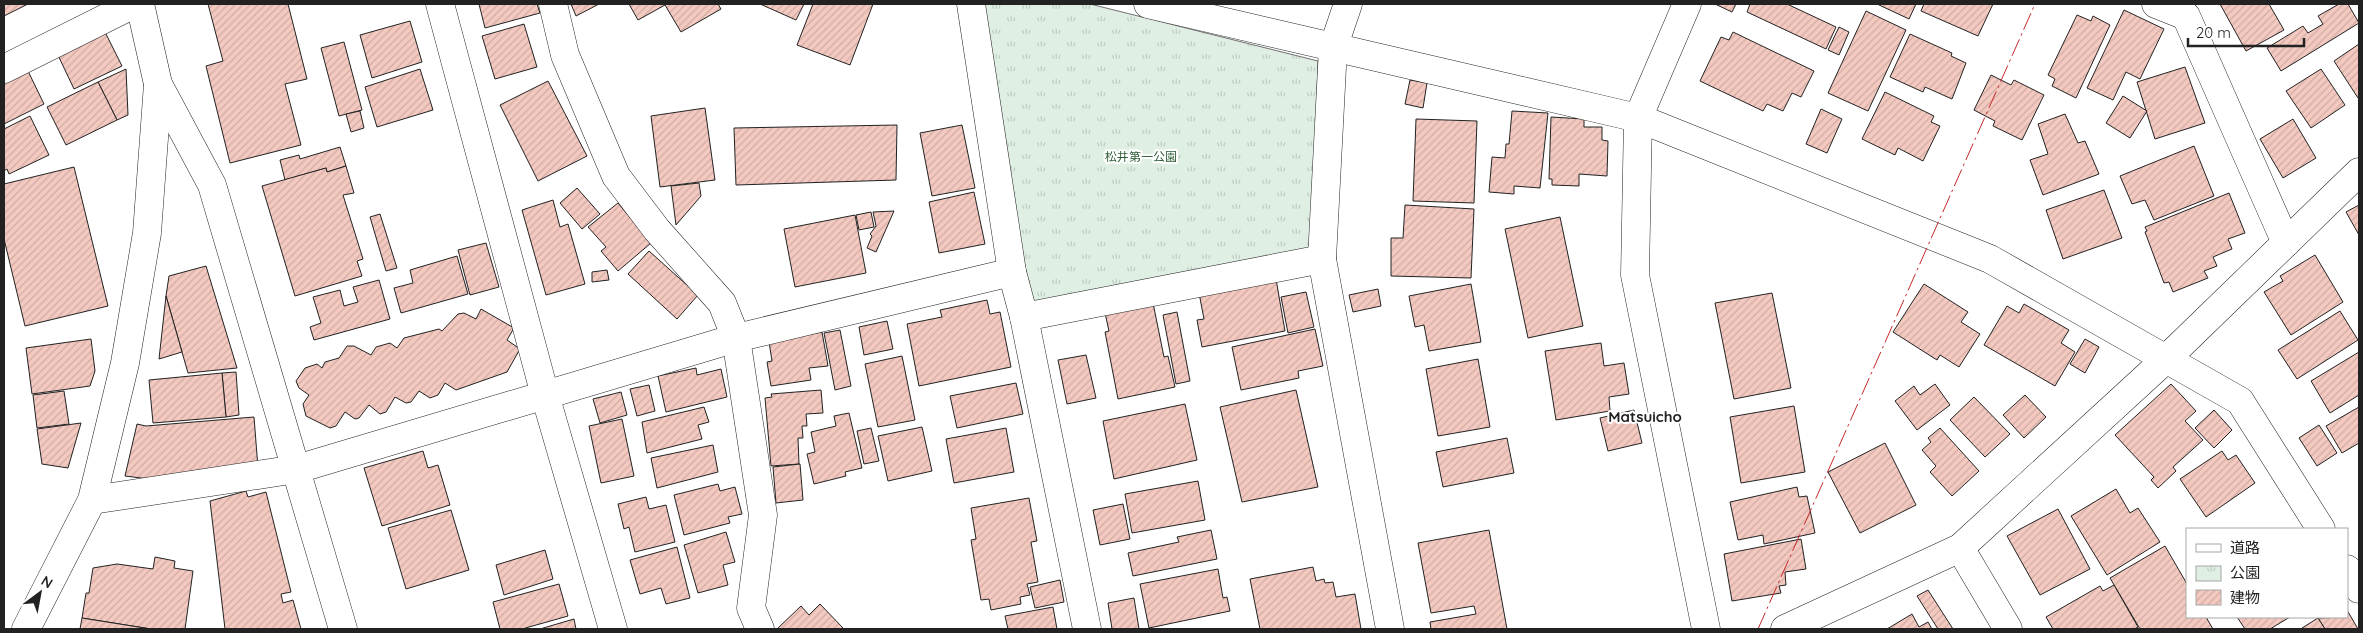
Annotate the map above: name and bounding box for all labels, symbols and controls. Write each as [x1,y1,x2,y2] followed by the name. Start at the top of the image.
[2188,15,2304,47] scale bar
[2196,23,2231,42] text: 20 m
[1105,149,1177,164] park label: 松井第一公園
[1608,407,1682,426] district label: Matsuicho
[2186,528,2348,618] legend
[2230,538,2260,557] text: 道路
[2230,563,2260,582] text: 公園
[15,568,65,618] north arrow
[38,572,56,592] text: N
[2230,588,2260,607] text: 建物

